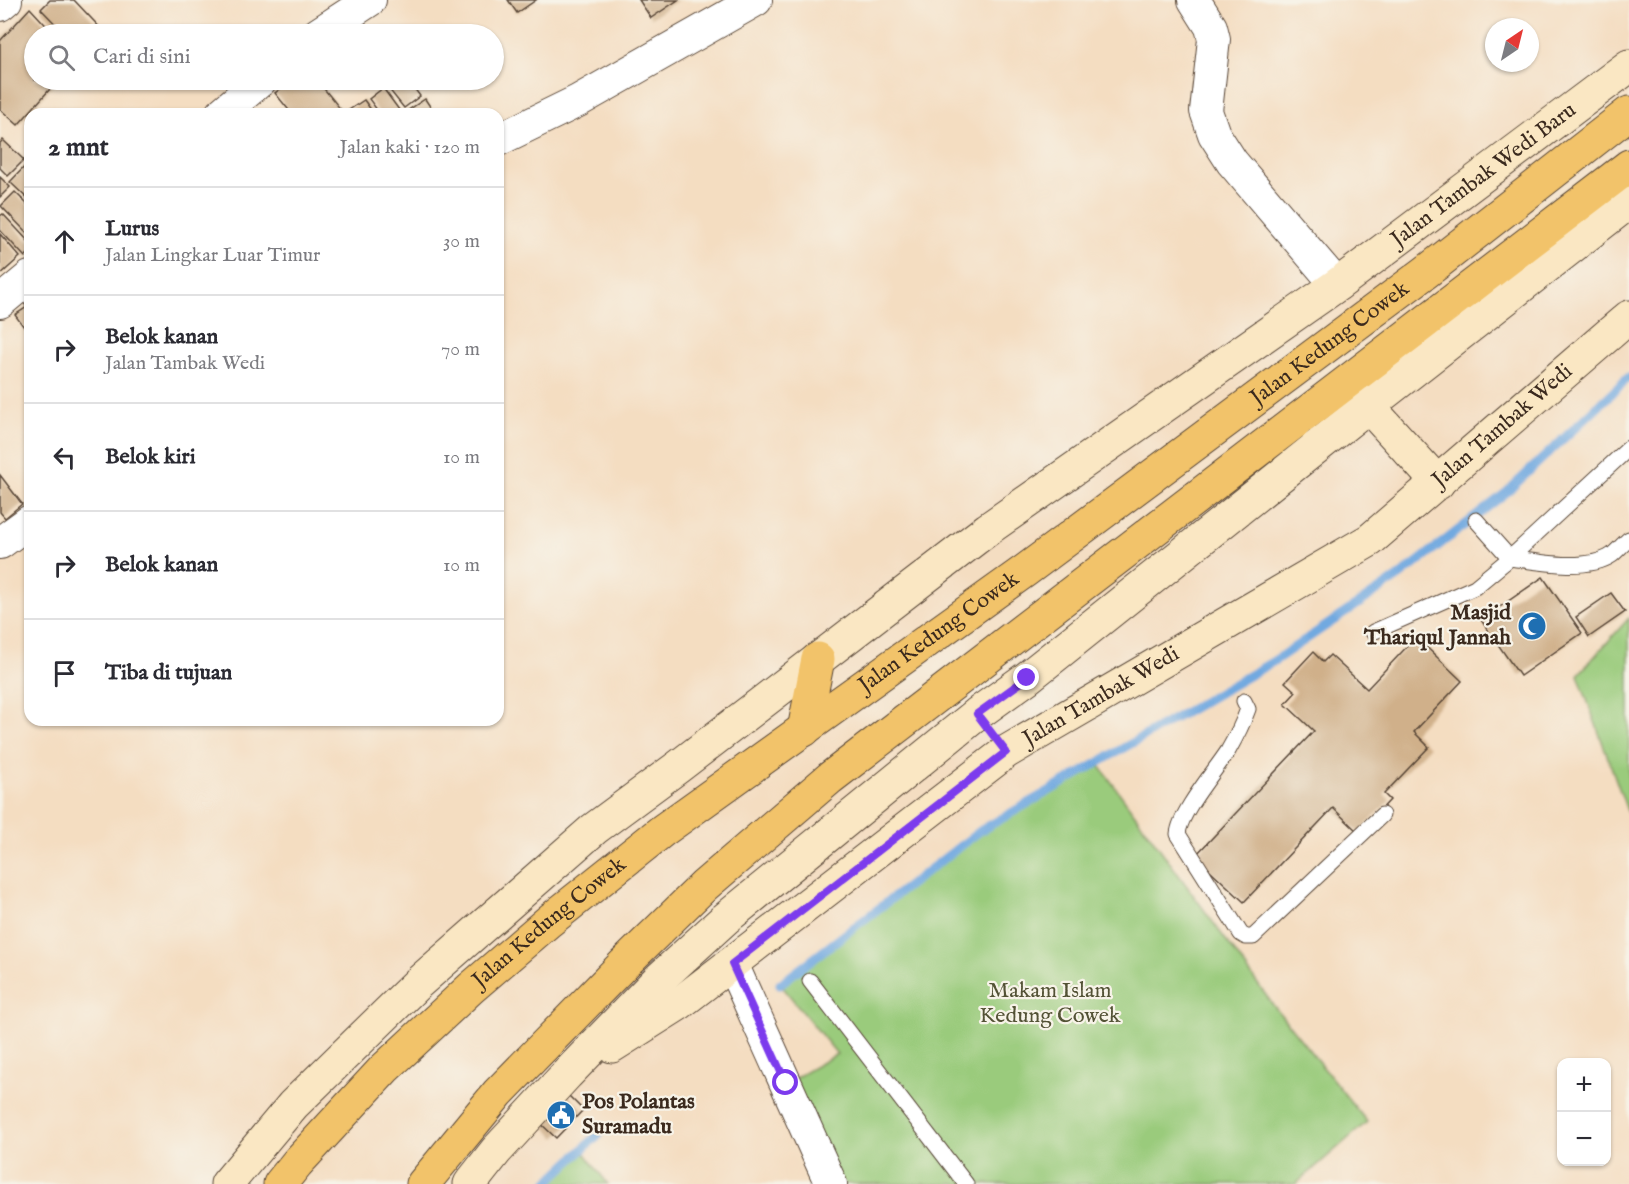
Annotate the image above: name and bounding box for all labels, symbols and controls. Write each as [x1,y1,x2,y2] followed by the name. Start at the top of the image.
[1485,18,1539,72] north arrow
[24,24,504,90] search box
[45,41,78,74] icon: search
[93,43,191,71] text: Cari di sini
[1383,96,1582,255] street label: Jalan Tambak Wedi Baru
[48,131,109,164] text: 2 mnt
[340,135,480,160] text: Jalan kaki · 120 m
[105,215,159,243] text: Lurus
[48,225,81,258] icon: ahead
[443,229,480,254] text: 30 m
[105,243,320,268] text: Jalan Lingkar Luar Timur
[1242,275,1415,414] street label: Jalan Kedung Cowek
[105,323,218,351] text: Belok kanan
[48,333,81,366] icon: right
[441,337,480,362] text: 70 m
[105,351,265,376] text: Jalan Tambak Wedi
[1424,358,1579,496] street label: Jalan Tambak Wedi
[48,441,81,474] icon: left
[105,443,196,471] text: Belok kiri
[443,445,480,470] text: 10 m
[48,549,81,582] icon: right
[105,551,218,579] text: Belok kanan
[443,553,480,578] text: 10 m
[851,565,1025,701] street label: Jalan Kedung Cowek
[1363,599,1512,652] place label: Masjid Thariqul Jannah
[1516,610,1548,642] mosque icon: Masjid Thariqul Jannah
[1015,640,1184,755] street label: Jalan Tambak Wedi
[48,657,81,690] icon: arrive
[105,659,232,687] text: Tiba di tujuan
[1013,664,1039,690] route end
[464,851,632,996] street label: Jalan Kedung Cowek
[979,977,1121,1030] park label: Makam Islam Kedung Cowek
[1557,1058,1611,1166] map controls
[1557,1058,1611,1112] button: +
[772,1069,798,1095] route start
[582,1088,695,1141] place label: Pos Polantas Suramadu
[545,1099,577,1131] public building icon: Pos Polantas Suramadu
[1557,1112,1611,1166] button: −

